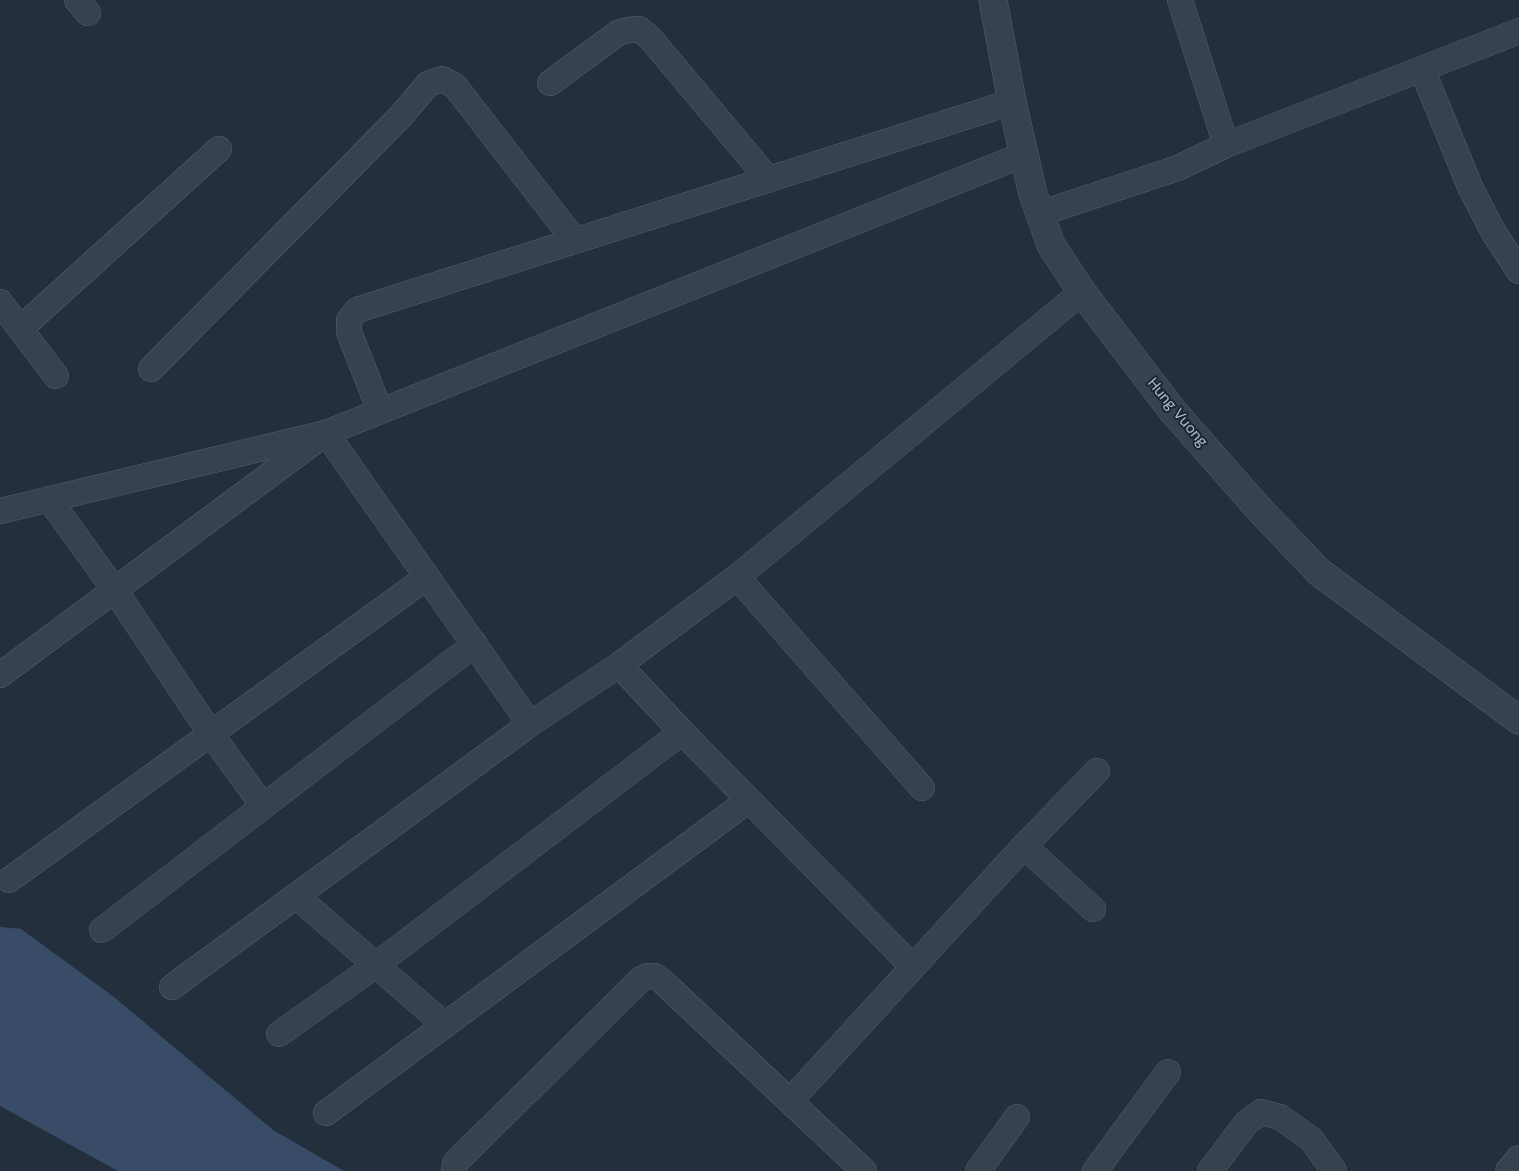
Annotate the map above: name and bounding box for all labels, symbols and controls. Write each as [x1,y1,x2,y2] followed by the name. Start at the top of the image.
[1143,375,1211,451] street label: Hung Vuong

